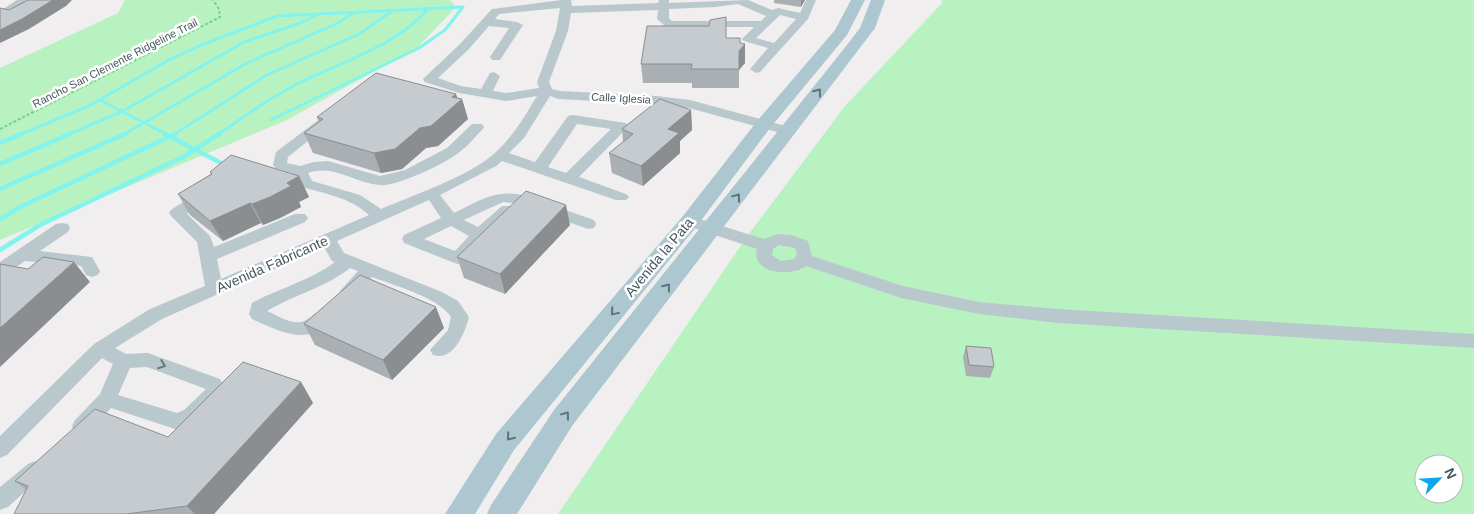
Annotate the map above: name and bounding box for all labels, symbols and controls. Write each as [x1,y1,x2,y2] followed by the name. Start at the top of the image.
[31,16,199,110] street label: Rancho San Clemente Ridgeline Trail
[812,89,821,98] one-way arrow
[591,90,652,106] street label: Calle Iglesia
[731,193,740,203] one-way arrow
[621,214,697,300] street label: Avenida la Pata
[214,232,330,296] street label: Avenida Fabricante
[661,284,669,293] one-way arrow
[611,306,619,315] one-way arrow
[157,359,166,369] one-way arrow
[560,411,569,421] one-way arrow
[507,431,515,440] one-way arrow
[1414,454,1464,504] north arrow
[1441,466,1460,481] text: N

